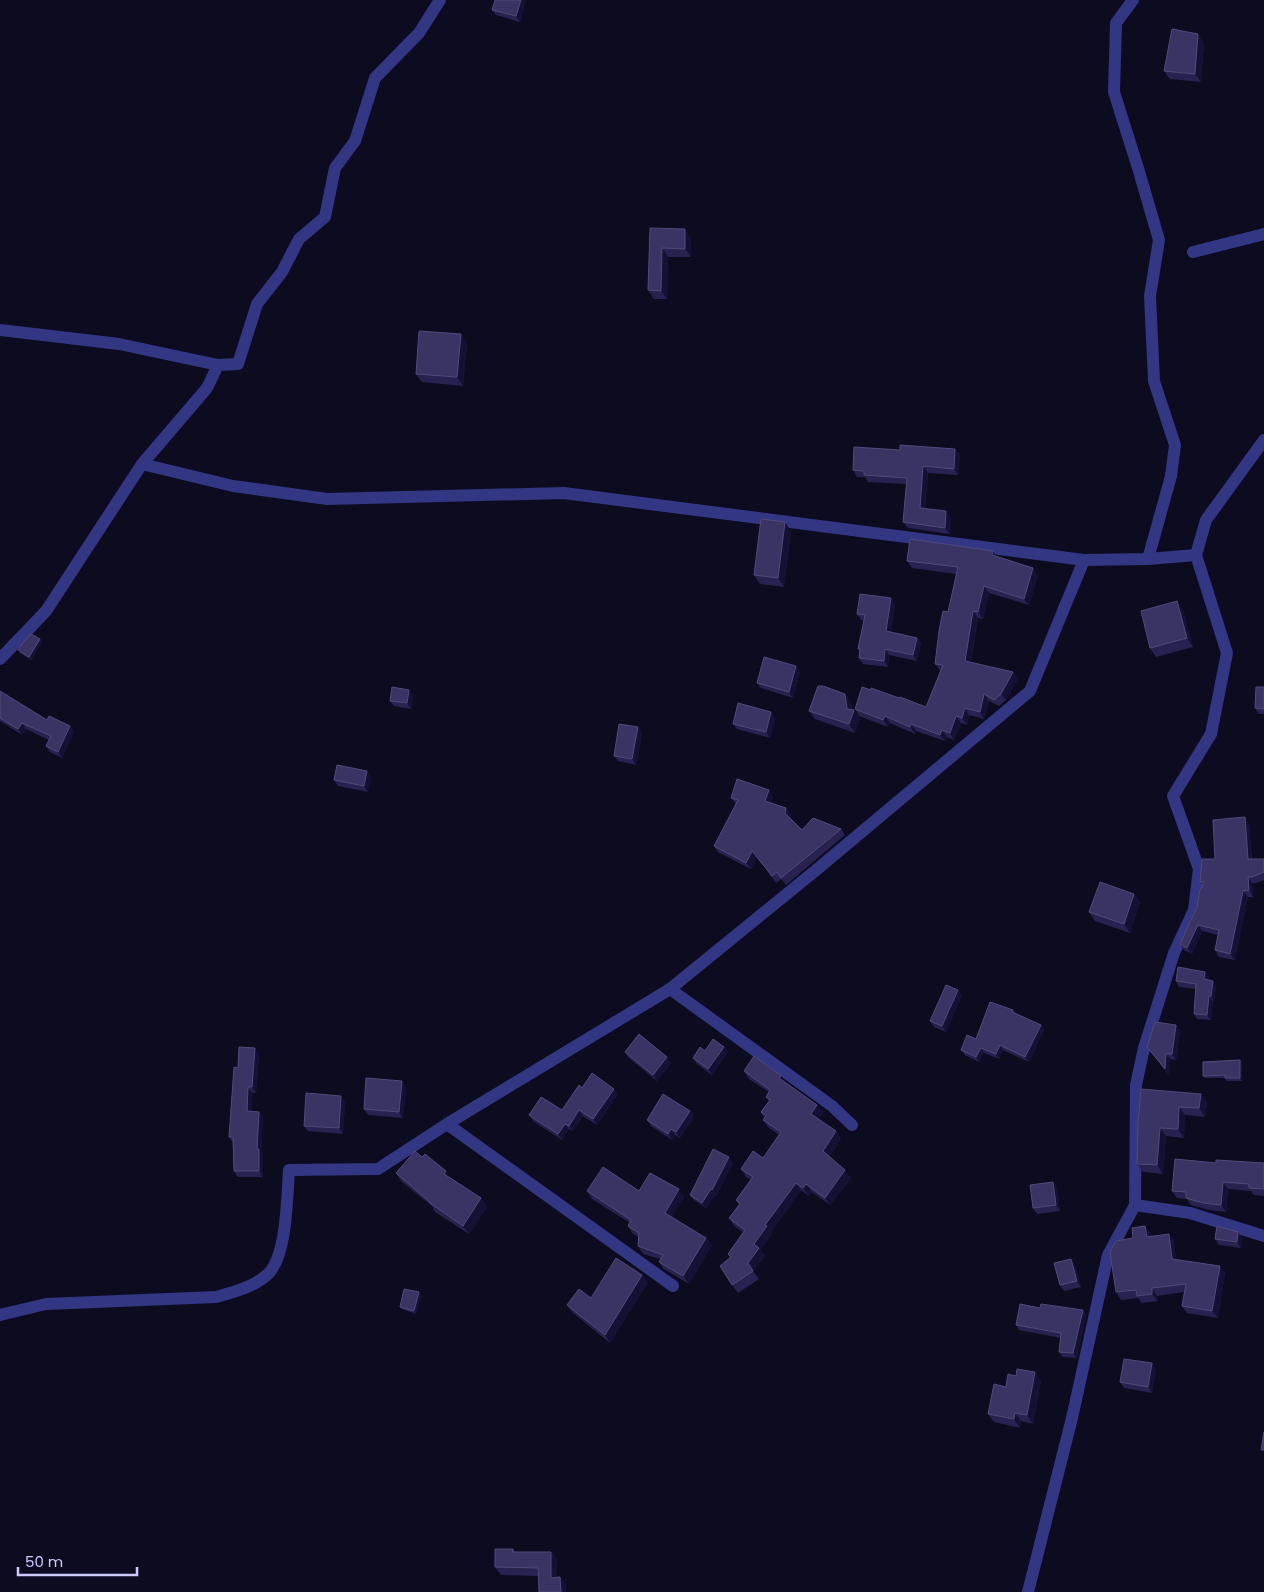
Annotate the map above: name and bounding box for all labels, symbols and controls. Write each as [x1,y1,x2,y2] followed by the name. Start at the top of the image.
[18,1544,136,1576] scale bar
[25,1551,63,1572] text: 50 m

